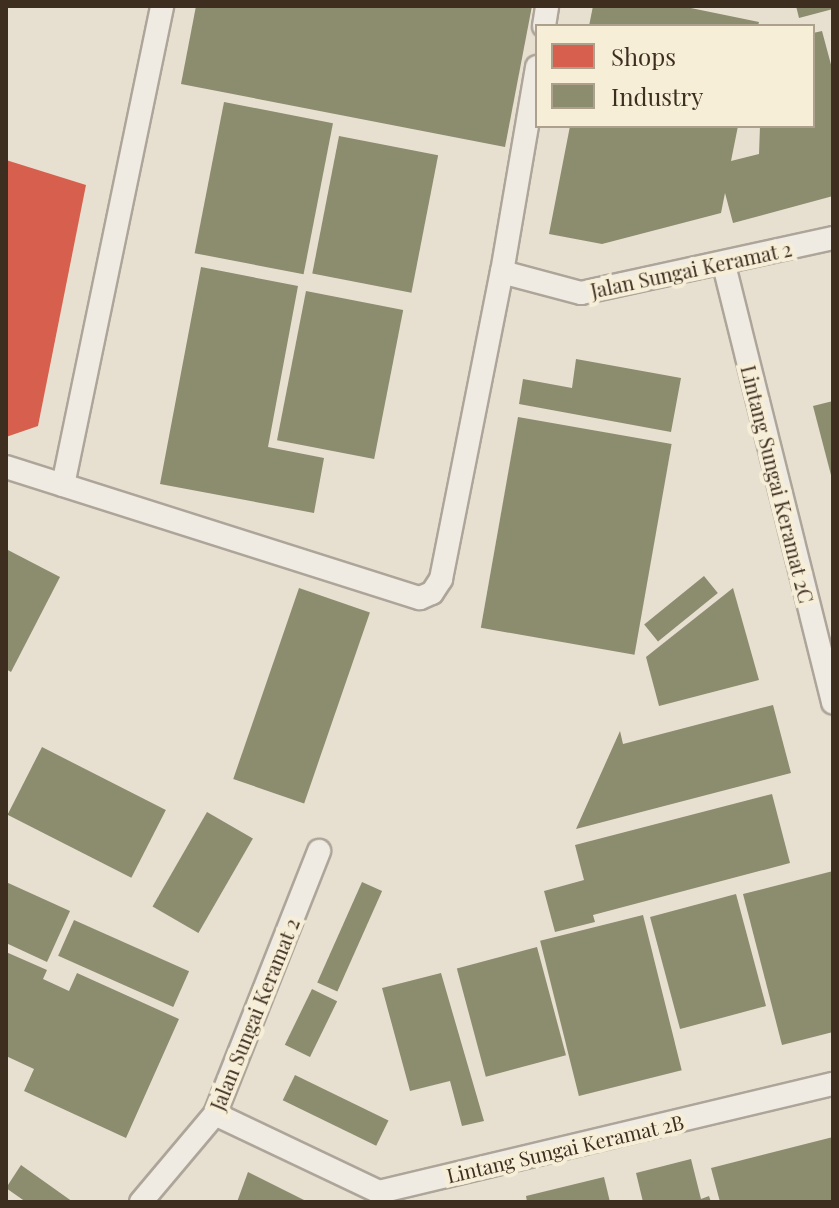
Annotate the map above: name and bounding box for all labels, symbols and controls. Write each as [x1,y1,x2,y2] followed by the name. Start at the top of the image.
[535,24,815,128] legend
[611,40,676,72] text: Shops
[611,80,703,112] text: Industry
[588,236,794,302] street label: Jalan Sungai Keramat 2
[737,363,819,605] street label: Lintang Sungai Keramat 2C
[204,914,304,1114] street label: Jalan Sungai Keramat 2
[444,1109,686,1187] street label: Lintang Sungai Keramat 2B

